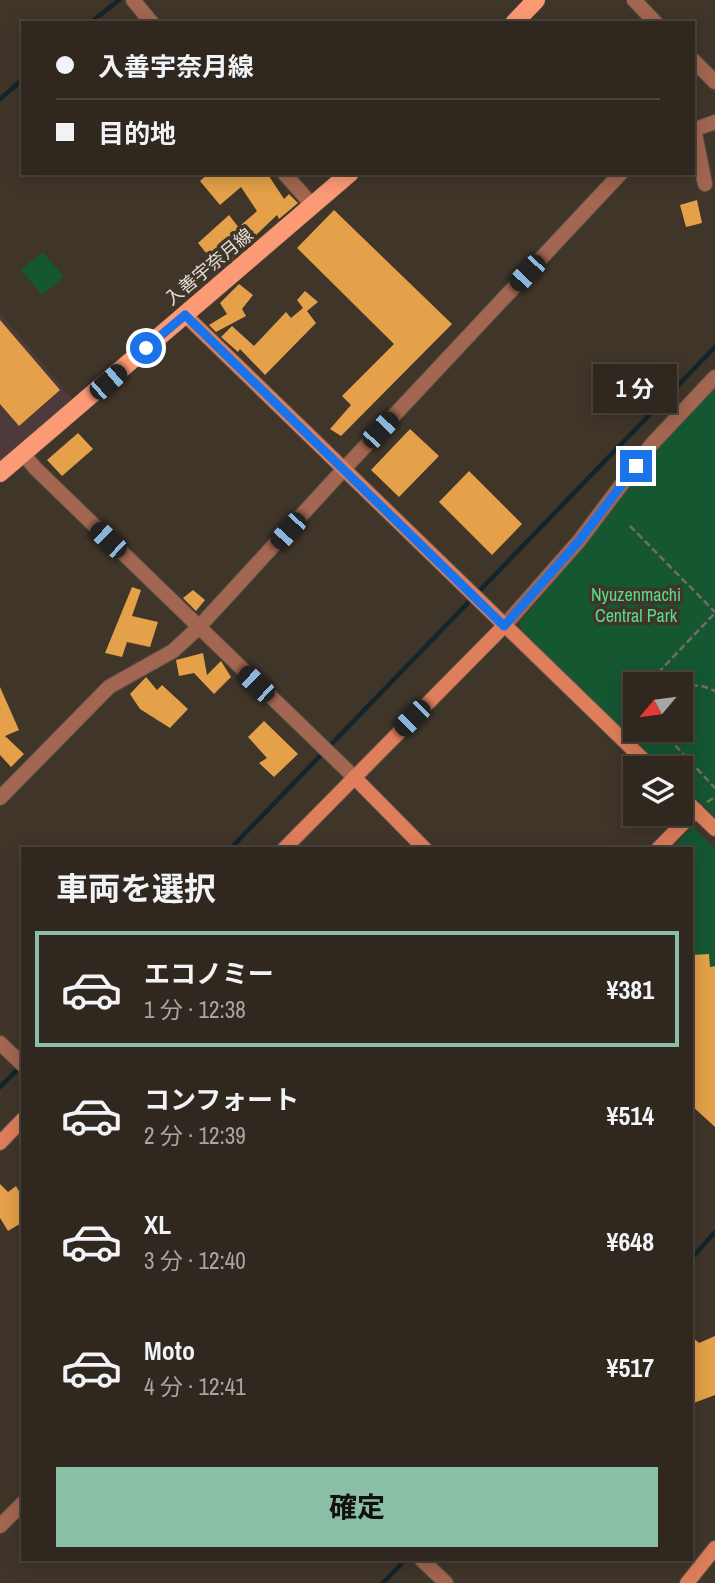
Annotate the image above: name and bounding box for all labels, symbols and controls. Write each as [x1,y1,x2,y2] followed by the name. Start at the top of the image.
[98,49,254,84] text: 入善宇奈月線
[98,116,176,151] text: 目的地
[159,222,258,311] street label: 入善宇奈月線
[505,250,550,296] car
[130,332,162,364] route start
[86,360,131,404] car
[594,364,678,414] callout: 1 分
[616,373,654,404] text: 1 分
[358,407,403,453] car
[620,450,652,482] route end
[267,508,310,554] car
[86,518,131,562] car
[591,582,681,628] park label: Nyuzenmachi Central Park
[234,662,279,706] car
[623,672,693,742] north arrow
[623,672,693,826] map controls
[390,696,435,740] car
[623,756,693,826] button: layers
[56,867,216,910] text: 車両を選択
[144,956,274,991] text: エコノミー
[60,958,123,1021] icon: car
[607,972,654,1007] text: ¥381
[144,994,246,1025] text: 1 分 · 12:38
[144,1082,299,1117] text: コンフォート
[60,1084,123,1147] icon: car
[607,1098,654,1133] text: ¥514
[144,1120,246,1151] text: 2 分 · 12:39
[144,1207,171,1242] text: XL
[60,1210,123,1273] icon: car
[607,1224,654,1259] text: ¥648
[144,1245,246,1276] text: 3 分 · 12:40
[144,1333,195,1368] text: Moto
[60,1336,123,1399] icon: car
[607,1350,654,1385] text: ¥517
[144,1371,246,1402] text: 4 分 · 12:41
[56,1467,658,1547] button: 確定

